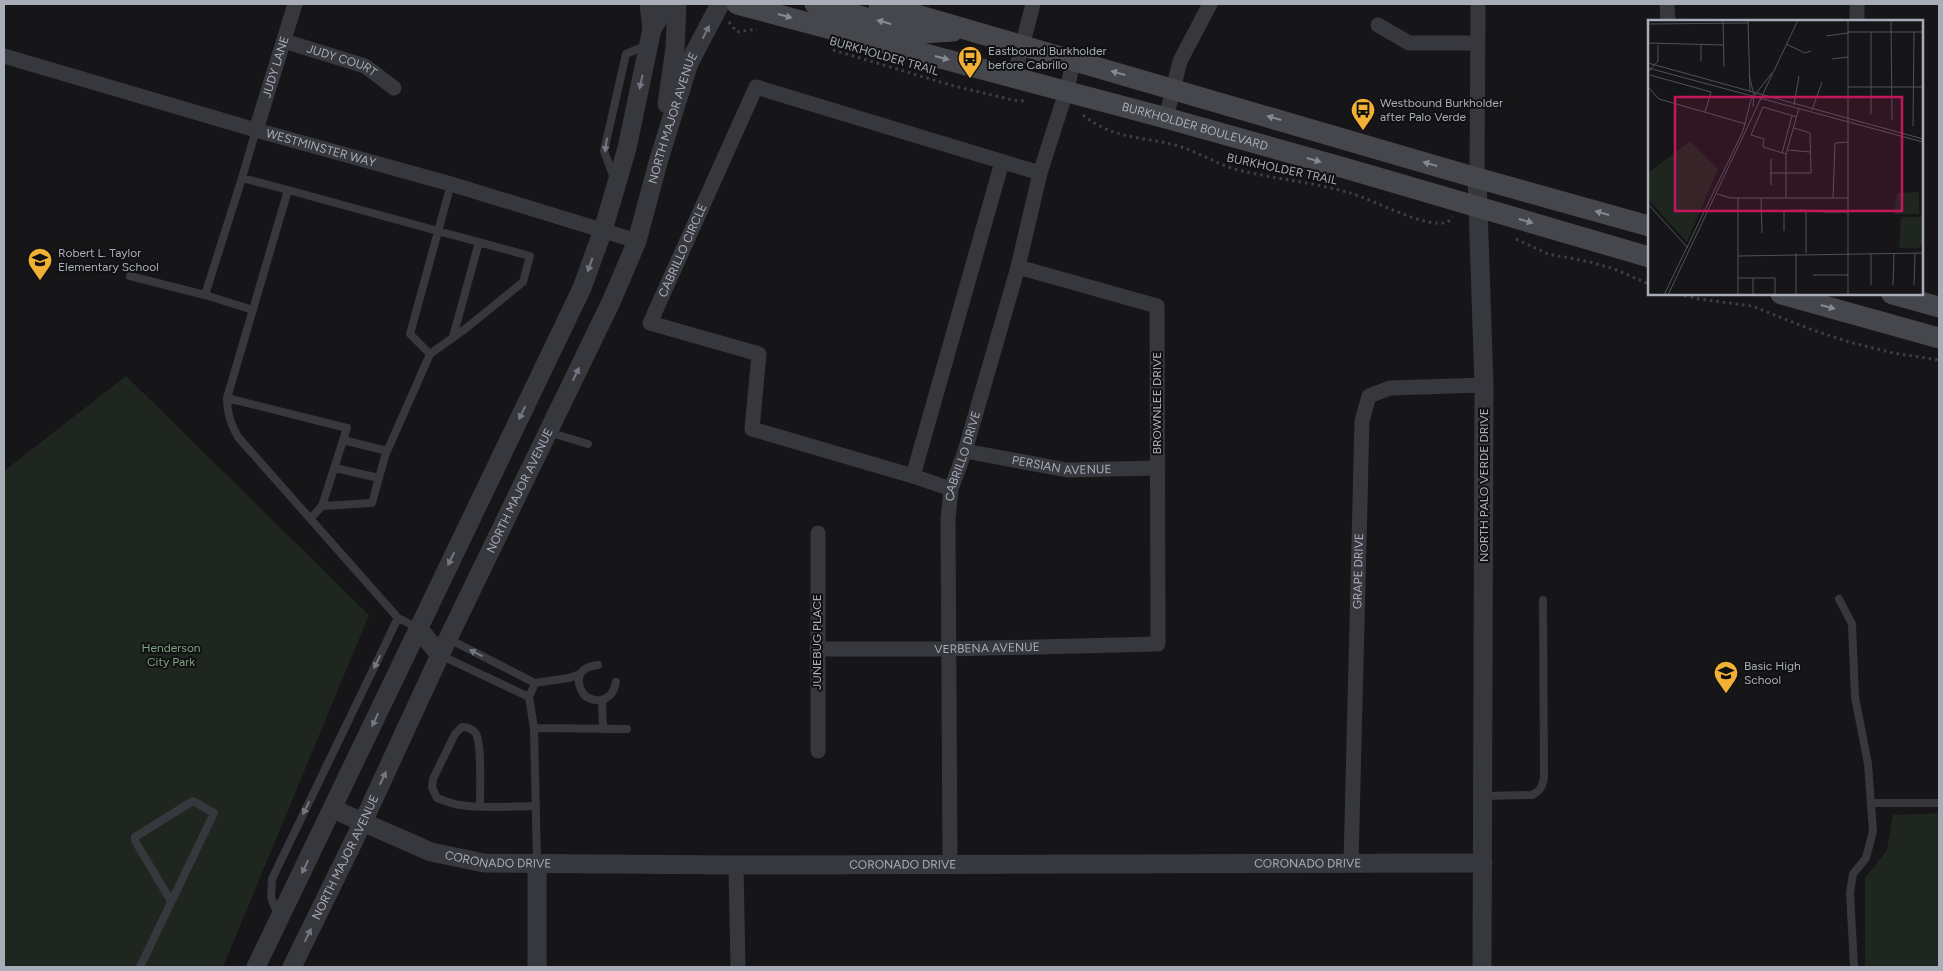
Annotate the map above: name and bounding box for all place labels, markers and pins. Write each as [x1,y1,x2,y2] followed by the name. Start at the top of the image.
[988,44,1107,72] place label: Eastbound Burkholder before Cabrillo
[957,45,983,79] bus stop icon: Eastbound Burkholder before Cabrillo
[1380,96,1503,124] place label: Westbound Burkholder after Palo Verde
[1350,97,1376,131] bus stop icon: Westbound Burkholder after Palo Verde
[58,246,159,274] place label: Robert L. Taylor Elementary School
[27,247,53,281] school or university icon: Robert L. Taylor Elementary School
[1744,659,1801,687] place label: Basic High School
[1713,660,1739,694] school or university icon: Basic High School

